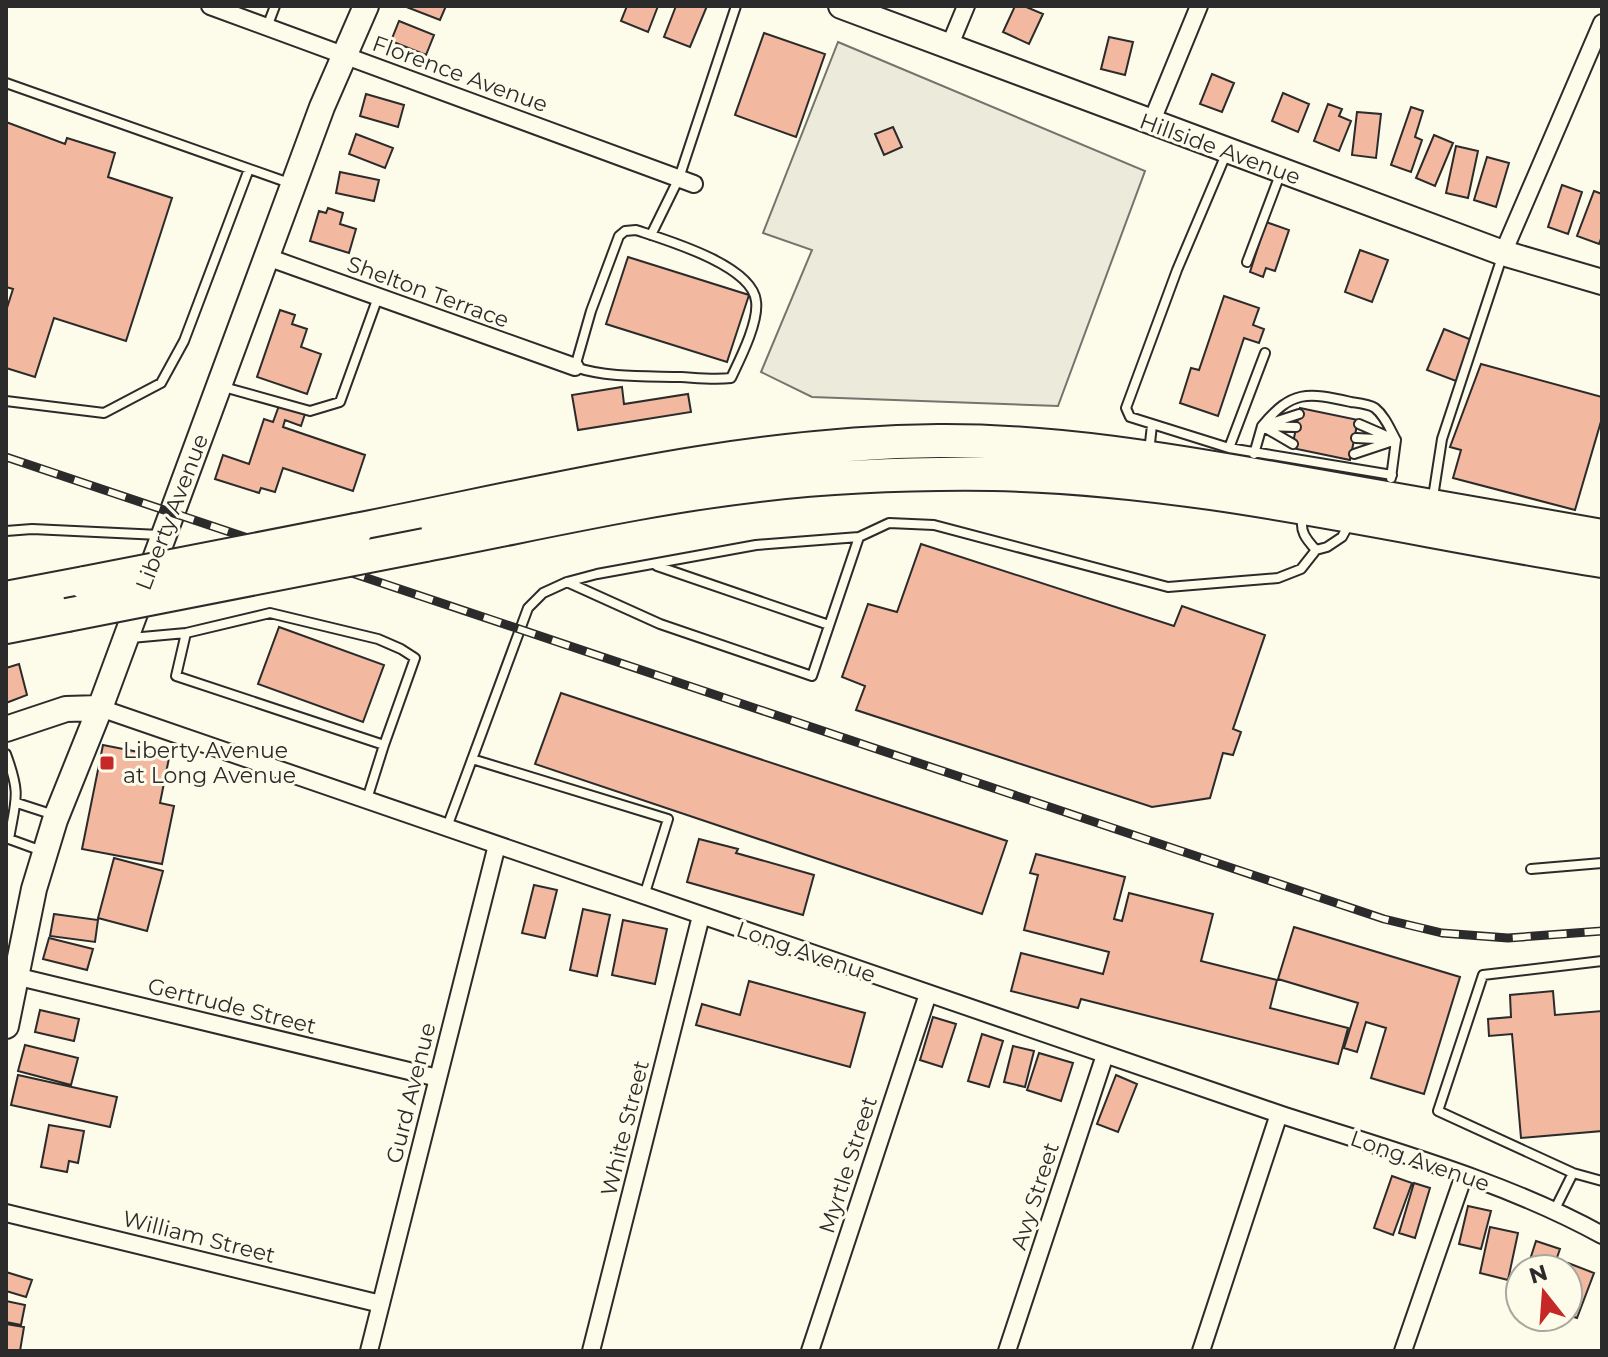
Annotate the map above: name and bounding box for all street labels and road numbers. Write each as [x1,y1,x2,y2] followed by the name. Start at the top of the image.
[369,30,551,118] street label: Florence Avenue
[1136,107,1304,191] street label: Hillside Avenue
[343,250,513,334] street label: Shelton Terrace
[130,430,214,594] street label: Liberty Avenue
[733,916,879,988] street label: Long Avenue
[145,972,319,1040] street label: Gertrude Street
[380,1020,442,1166] street label: Gurd Avenue
[595,1057,655,1199] street label: White Street
[813,1093,883,1237] street label: Myrtle Street
[1347,1125,1493,1197] street label: Long Avenue
[1005,1139,1065,1253] street label: Avy Street
[120,1205,278,1269] street label: William Street

